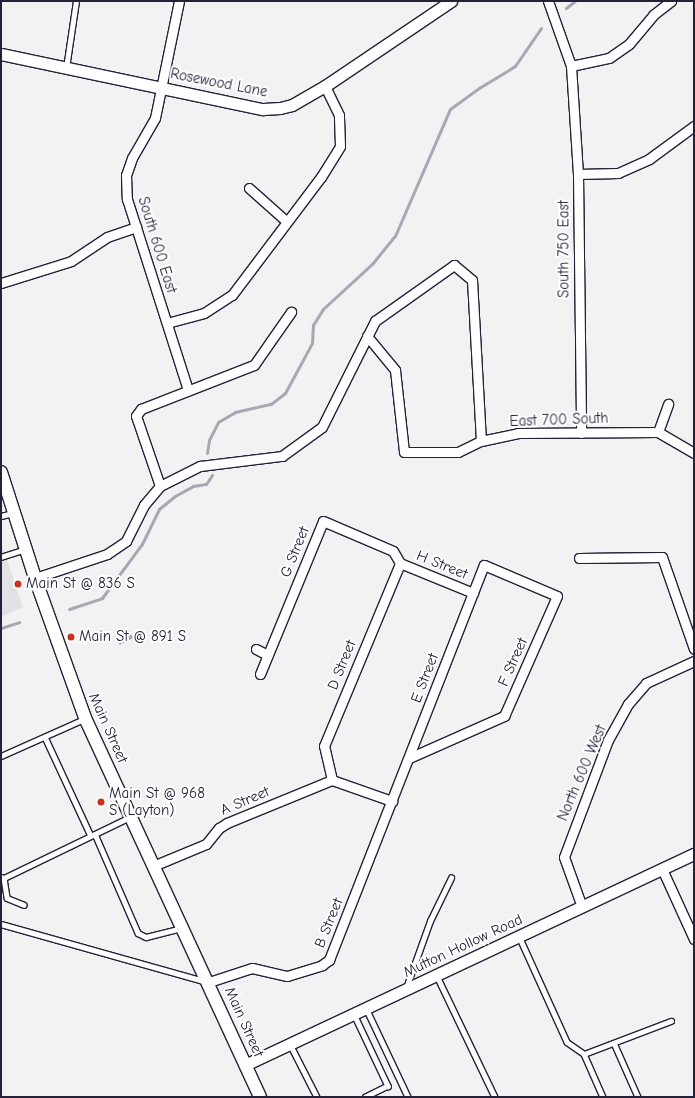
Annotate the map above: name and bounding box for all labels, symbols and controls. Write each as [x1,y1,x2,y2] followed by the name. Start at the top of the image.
[169,65,269,101] street label: Rosewood Lane
[134,195,180,295] street label: South 600 East
[555,200,573,298] street label: South 750 East
[509,409,609,431] street label: East 700 South
[277,524,313,580] street label: G Street
[414,547,470,583] street label: H Street
[26,575,135,593] place label: Main St @ 836 S
[13,579,23,589] marker: Main St @ 836 S
[79,628,186,646] place label: Main St @ 891 S
[66,632,76,642] marker: Main St @ 891 S
[494,635,532,689] street label: F Street
[324,638,360,692] street label: D Street
[407,651,443,705] street label: E Street
[85,690,131,766] street label: Main Street
[554,722,610,824] street label: North 600 West
[218,783,272,819] street label: A Street
[109,784,205,819] place label: Main St @ 968 S (Layton)
[96,797,106,807] marker: Main St @ 968 S (Layton)
[311,896,347,950] street label: B Street
[401,911,525,981] street label: Mutton Hollow Road
[221,984,267,1060] street label: Main Street

